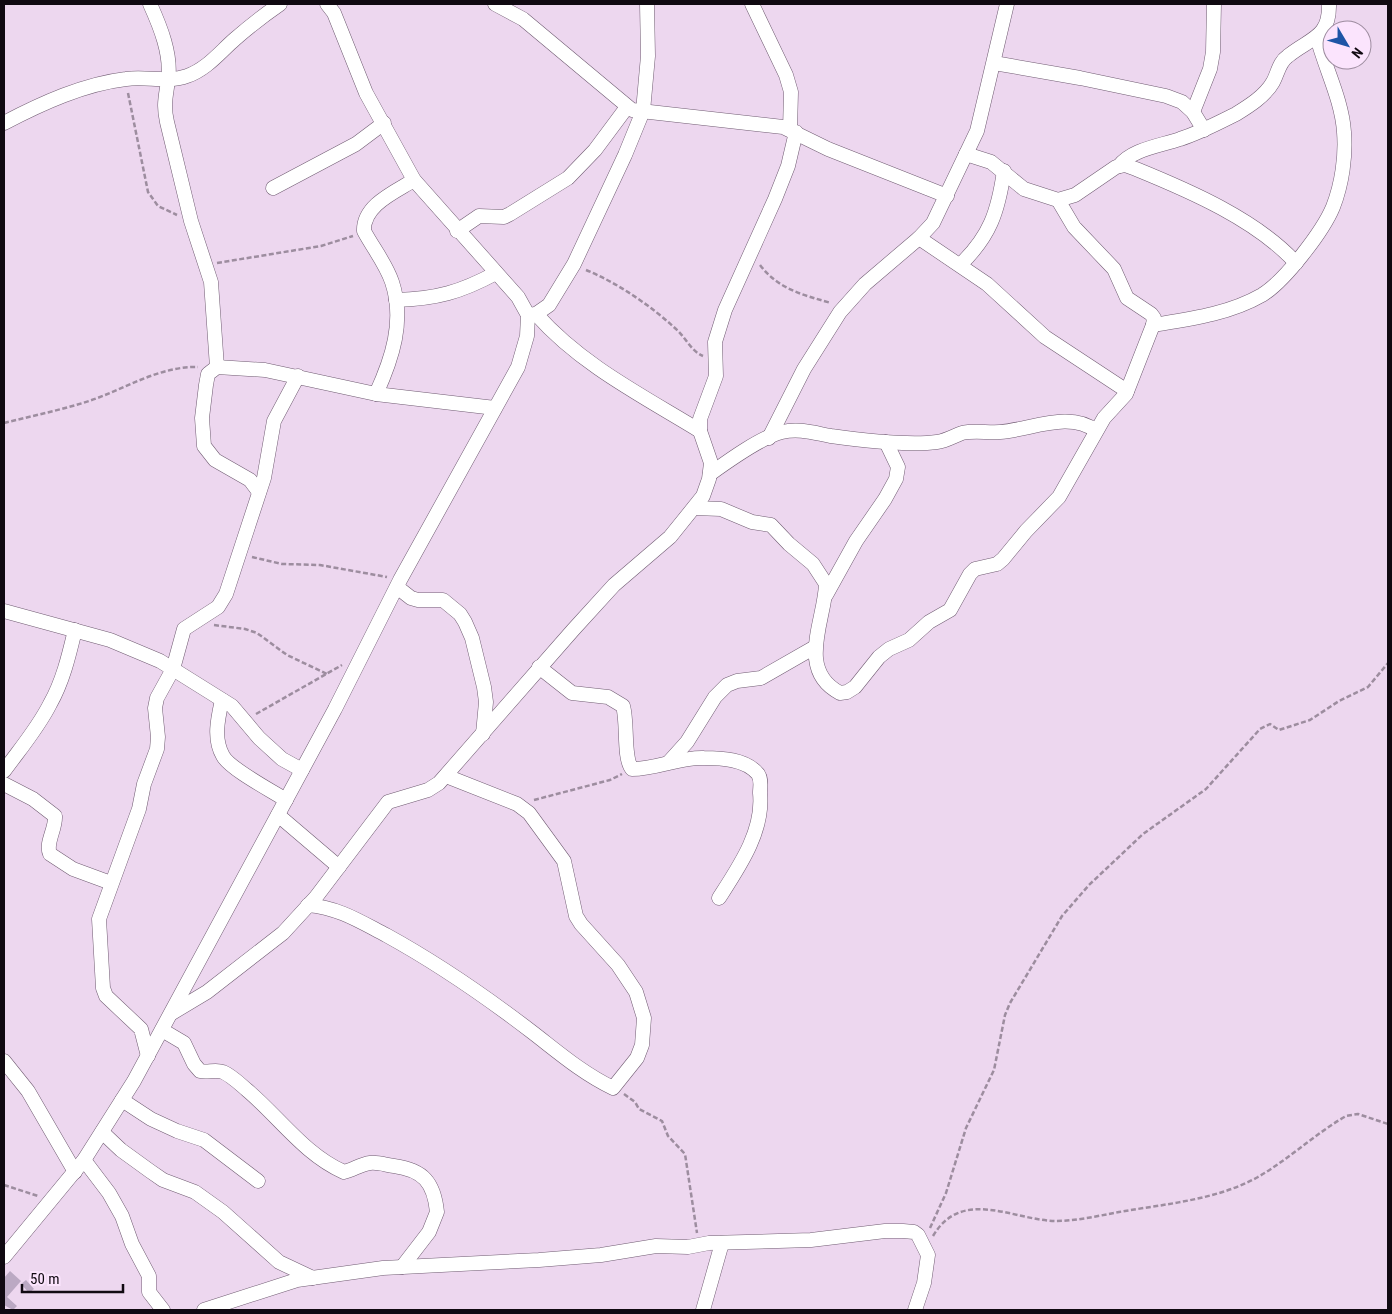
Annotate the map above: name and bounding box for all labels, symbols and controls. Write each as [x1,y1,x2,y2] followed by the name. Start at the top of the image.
[1322,20,1372,70] north arrow
[1348,45,1366,61] text: N
[22,1262,124,1294] scale bar
[30,1270,60,1288] text: 50 m

